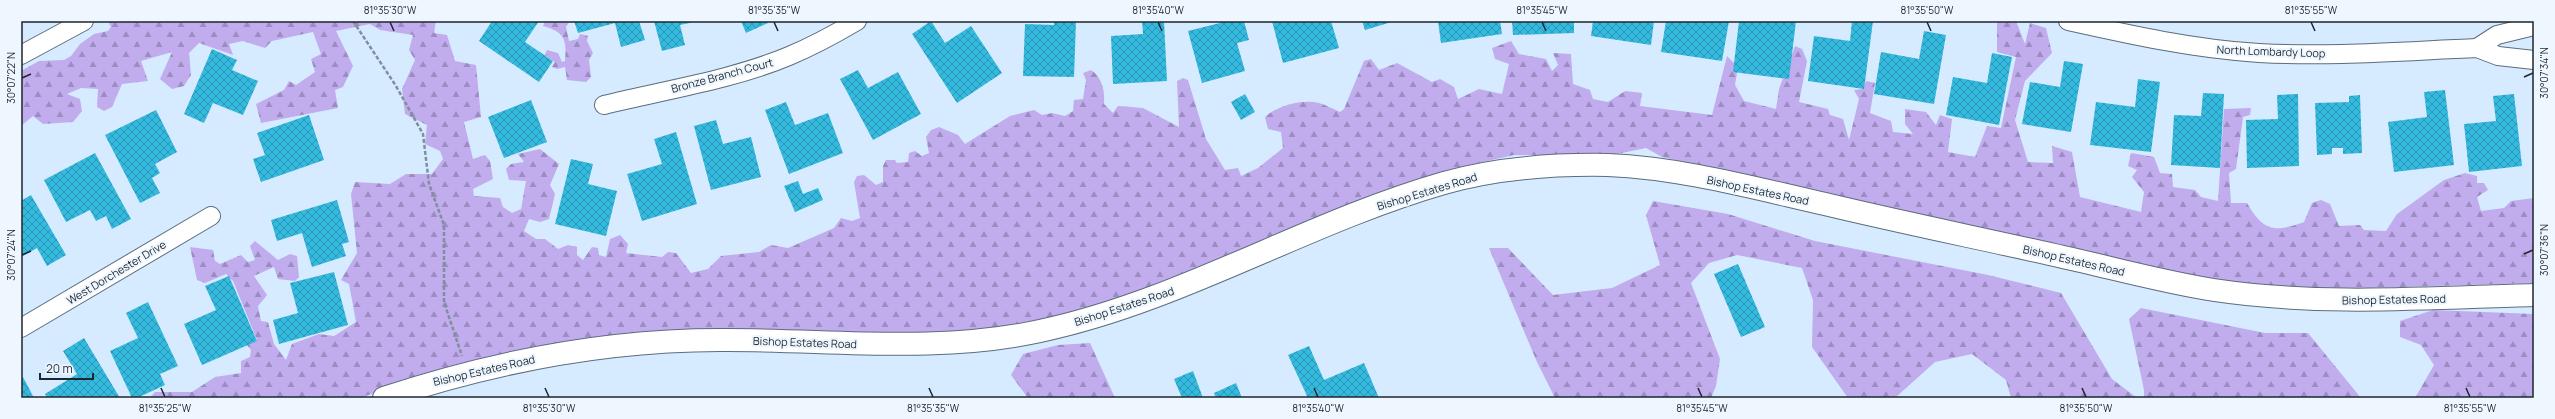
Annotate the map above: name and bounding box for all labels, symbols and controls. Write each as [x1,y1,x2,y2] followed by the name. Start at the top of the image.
[364,3,417,17] text: 81°35'30"W
[748,3,801,17] text: 81°35'35"W
[1132,3,1185,17] text: 81°35'40"W
[1516,3,1568,17] text: 81°35'45"W
[1901,3,1954,17] text: 81°35'50"W
[2285,3,2338,17] text: 81°35'55"W
[2216,42,2326,60] street label: North Lombardy Loop
[2537,47,2551,99] text: 30°07'34"N
[4,52,18,104] text: 30°07'22"N
[669,54,775,96] street label: Bronze Branch Court
[1375,169,1479,213] street label: Bishop Estates Road
[1706,172,1810,208] street label: Bishop Estates Road
[2537,224,2551,276] text: 30°07'36"N
[4,229,18,281] text: 30°07'24"N
[63,236,169,308] street label: West Dorchester Drive
[2022,241,2126,279] street label: Bishop Estates Road
[1072,283,1176,329] street label: Bishop Estates Road
[2342,291,2446,307] street label: Bishop Estates Road
[753,333,857,351] street label: Bishop Estates Road
[432,351,536,389] street label: Bishop Estates Road
[40,355,93,381] scale bar
[46,360,73,377] text: 20 m
[139,401,192,415] text: 81°35'25"W
[523,401,576,415] text: 81°35'30"W
[907,401,960,415] text: 81°35'35"W
[1292,401,1345,415] text: 81°35'40"W
[1676,401,1728,415] text: 81°35'45"W
[2060,401,2113,415] text: 81°35'50"W
[2444,401,2497,415] text: 81°35'55"W

